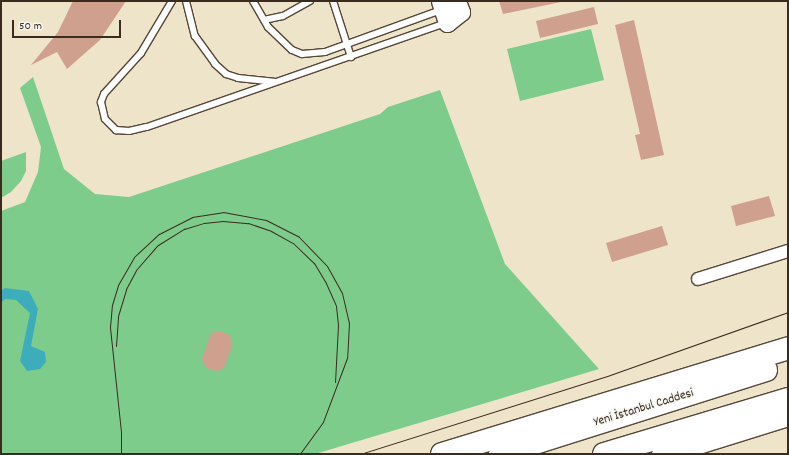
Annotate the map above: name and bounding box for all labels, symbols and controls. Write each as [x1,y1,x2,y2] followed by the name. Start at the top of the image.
[14,12,123,38] scale bar
[19,18,42,35] text: 50 m
[592,386,696,432] street label: Yeni İstanbul Caddesi

